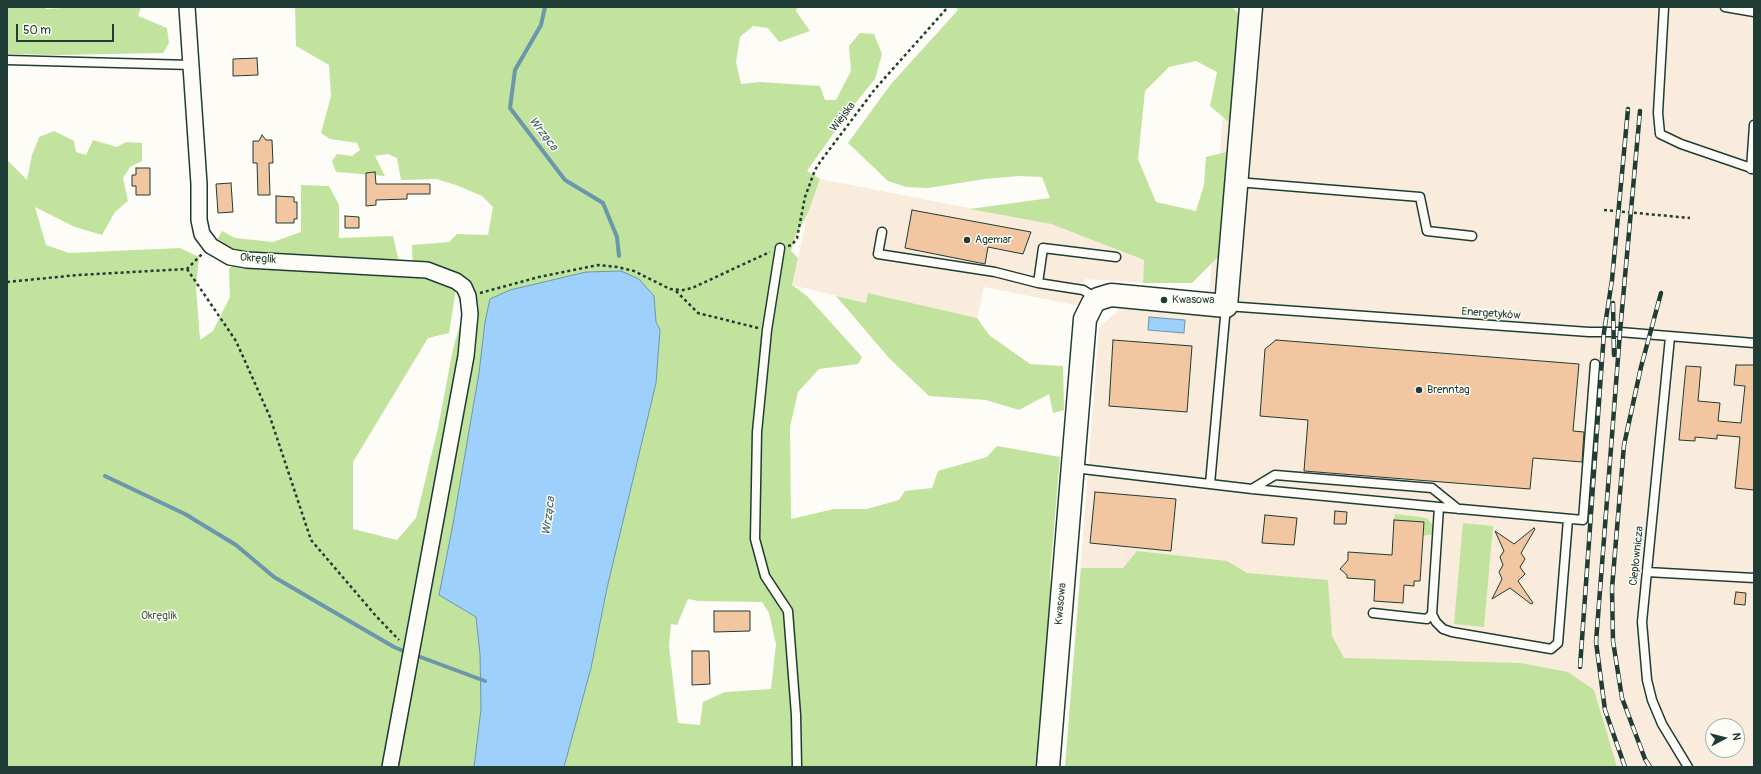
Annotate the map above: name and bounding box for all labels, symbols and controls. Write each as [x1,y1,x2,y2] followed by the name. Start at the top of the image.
[18,16,116,42] scale bar
[23,23,51,38] text: 50 m
[828,99,858,135] street label: Wiejska
[525,114,561,154] water label: Wrząca
[975,233,1012,247] place label: Agemar
[962,235,972,245] marker: Agemar
[240,251,276,267] street label: Okręglik
[1172,293,1214,307] place label: Kwasowa
[1159,295,1169,305] marker: Kwasowa
[1461,305,1521,323] street label: Energetyków
[1427,383,1470,397] place label: Brenntag
[1414,385,1424,395] marker: Brenntag
[539,496,559,536] water label: Wrząca
[1627,526,1647,586] street label: Ciepłownicza
[1053,582,1069,626] street label: Kwasowa
[141,609,177,623] park label: Okręglik
[1705,718,1745,758] north arrow
[1730,732,1743,741] text: N

